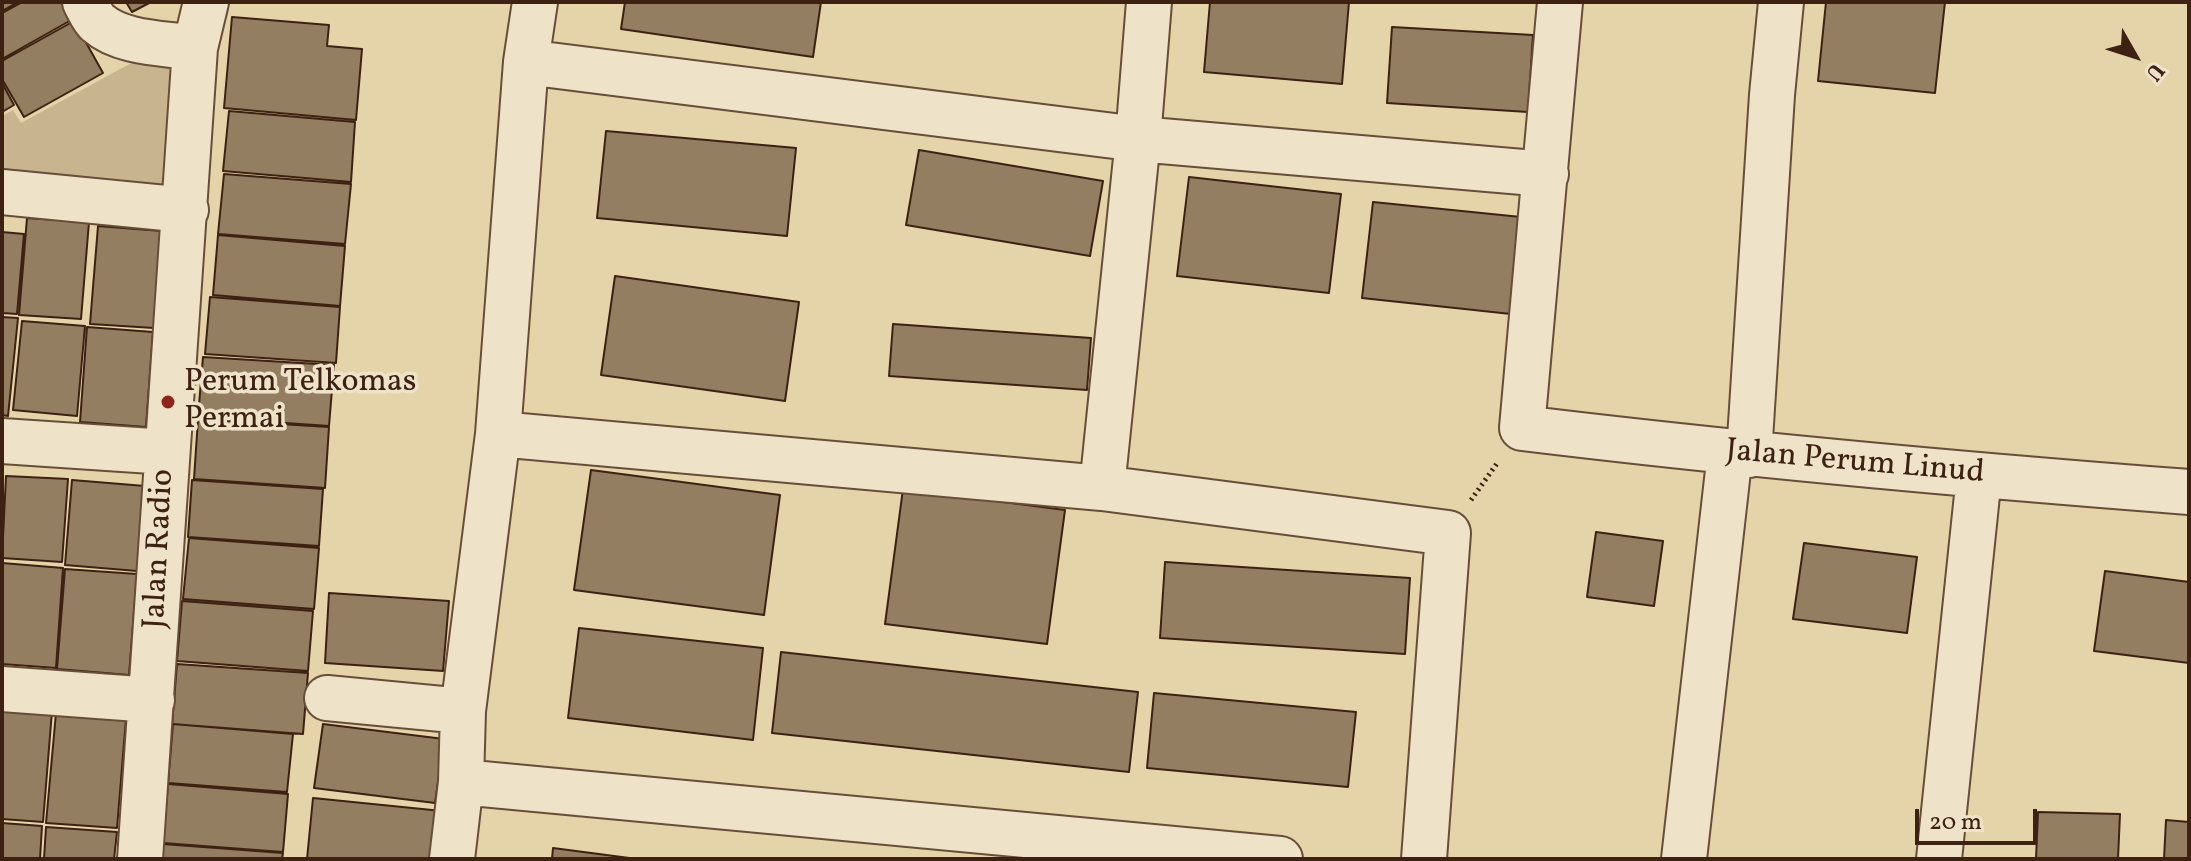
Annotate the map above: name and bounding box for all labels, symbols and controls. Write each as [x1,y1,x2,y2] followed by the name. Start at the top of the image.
[2095,16,2175,96] north arrow
[2137,56,2171,87] text: U
[184,365,416,440] place label: Perum Telkomas Permai
[159,393,177,411] marker: Perum Telkomas Permai
[1724,434,1986,494] street label: Jalan Perum Linud
[138,468,184,630] street label: Jalan Radio
[1919,793,2041,843] scale bar
[1929,806,1982,840] text: 20 m

